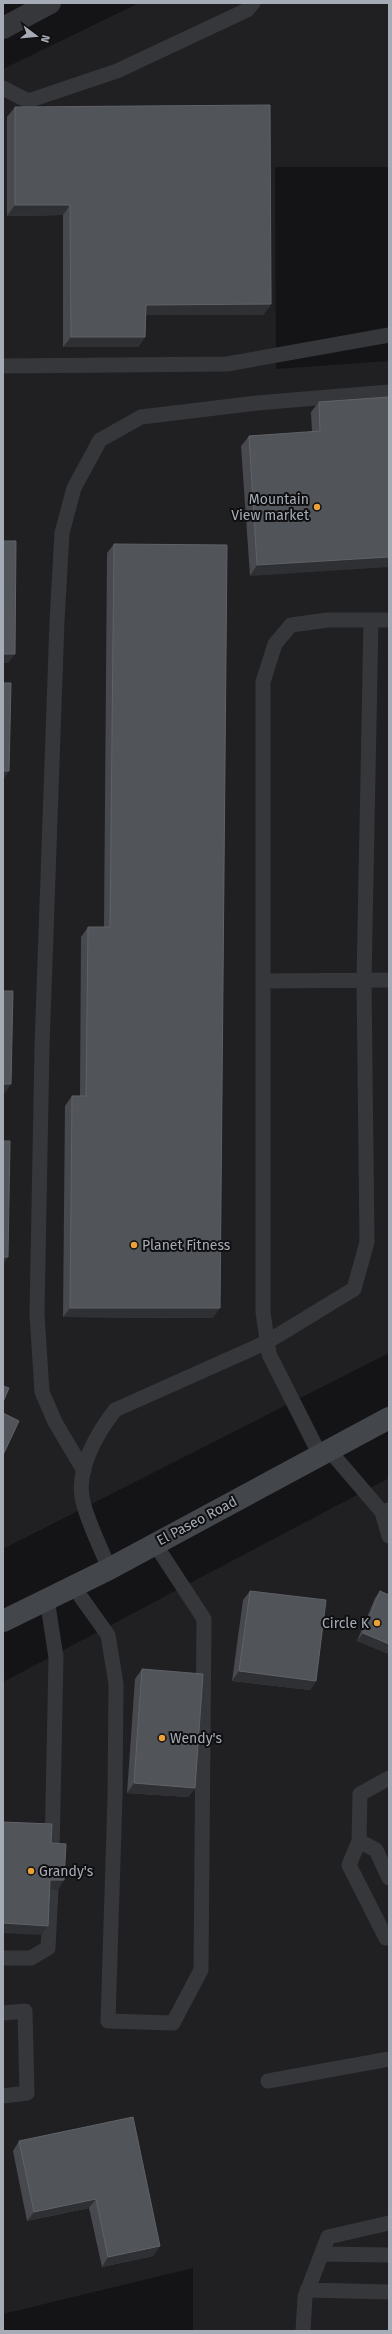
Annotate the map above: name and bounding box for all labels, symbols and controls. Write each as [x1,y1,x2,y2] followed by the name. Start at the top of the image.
[16,16,56,56] north arrow
[38,33,52,44] text: N
[231,491,310,524] place label: Mountain View market
[312,502,322,512] marker: Mountain View market
[142,1237,231,1254] place label: Planet Fitness
[129,1240,139,1250] marker: Planet Fitness
[154,1493,240,1549] street label: El Paseo Road
[322,1615,370,1632] place label: Circle K
[372,1618,382,1628] marker: Circle K
[170,1730,222,1747] place label: Wendy's
[157,1733,167,1743] marker: Wendy's
[39,1863,94,1880] place label: Grandy's
[26,1866,36,1876] marker: Grandy's

